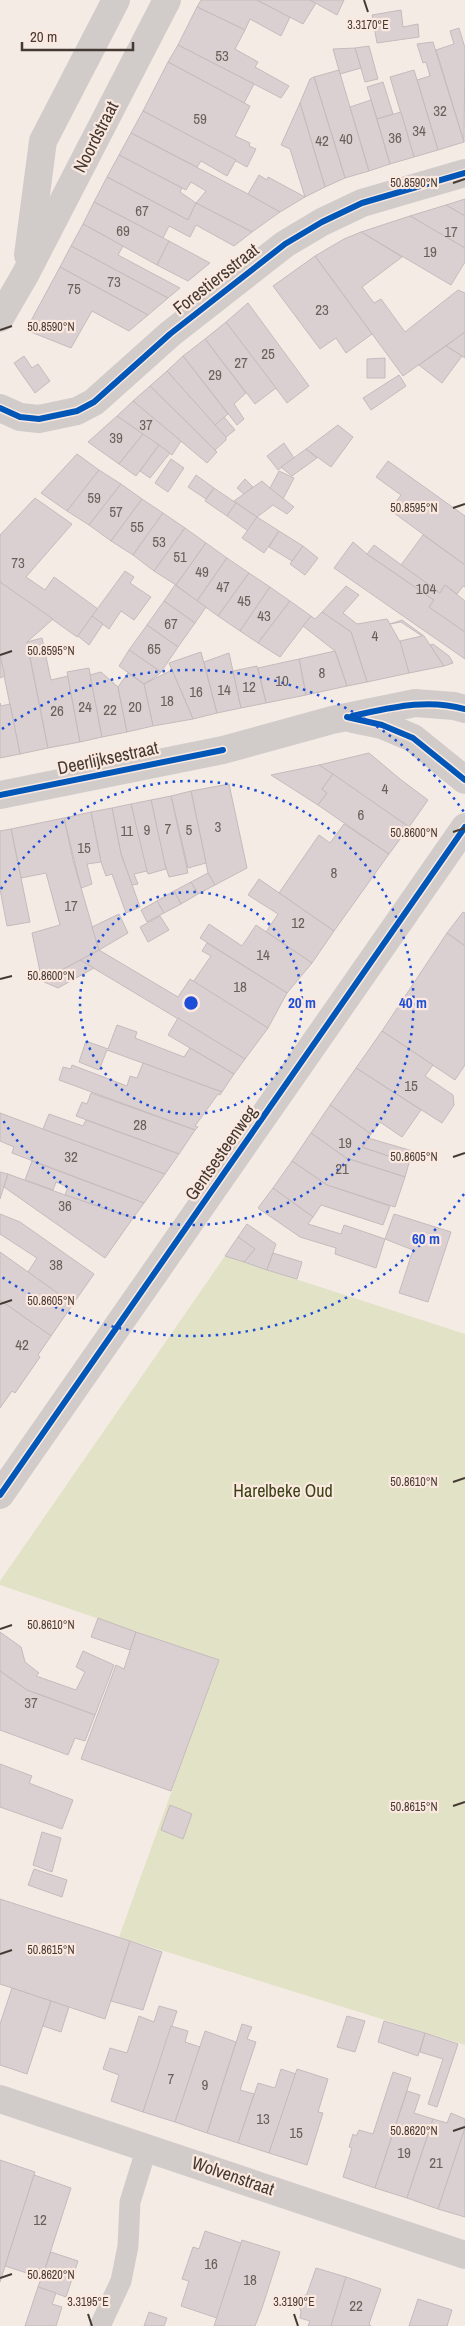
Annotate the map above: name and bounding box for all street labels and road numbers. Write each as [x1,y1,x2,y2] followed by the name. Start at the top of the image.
[67,97,124,177] street label: Noordstraat
[168,237,264,320] street label: Forestiersstraat
[55,735,161,780] street label: Deerlijksestraat
[179,1100,263,1205] street label: Gentsesteenweg
[188,2150,278,2201] street label: Wolvenstraat

